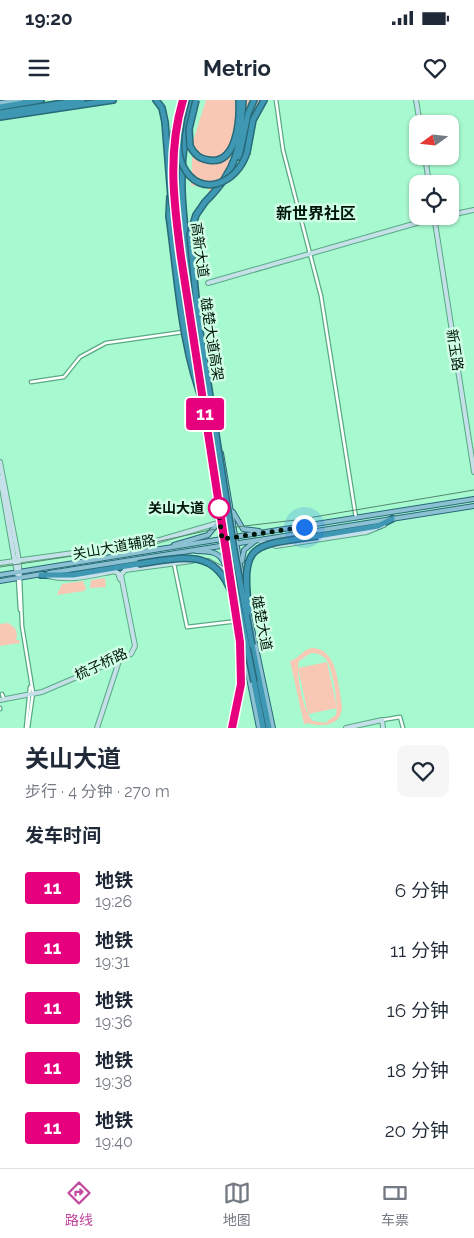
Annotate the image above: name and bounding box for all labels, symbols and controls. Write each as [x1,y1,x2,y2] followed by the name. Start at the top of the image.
[25,7,73,29] text: 19:20
[25,54,53,82] icon: menu
[421,54,449,82] icon: heart
[203,55,271,81] text: Metrio
[409,115,459,165] north arrow
[409,115,459,225] map controls
[409,175,459,225] button: locate
[276,204,356,223] district label: 新世界社区
[188,221,212,279] street label: 高新大道
[198,296,226,382] street label: 雄楚大道高架
[444,328,466,372] street label: 新玉路
[182,398,228,430] line badge: 11
[196,403,214,424] text: 11
[208,497,230,519] marker: 关山大道
[148,500,204,516] place label: 关山大道
[292,515,317,540] your location
[71,532,157,562] street label: 关山大道辅路
[249,594,275,652] street label: 雄楚大道
[72,645,130,683] street label: 梳子桥路
[25,744,121,773] text: 关山大道
[397,745,449,797] button: heart
[25,782,170,801] text: 步行 · 4 分钟 · 270 m
[25,824,101,846] text: 发车时间
[95,869,133,891] text: 地铁
[44,877,61,898] text: 11
[395,879,449,901] text: 6 分钟
[95,892,132,911] text: 19:26
[95,929,133,951] text: 地铁
[44,937,61,958] text: 11
[390,939,449,961] text: 11 分钟
[95,952,130,971] text: 19:31
[95,989,133,1011] text: 地铁
[44,997,61,1018] text: 11
[387,999,449,1021] text: 16 分钟
[95,1012,132,1031] text: 19:36
[95,1049,133,1071] text: 地铁
[44,1057,61,1078] text: 11
[387,1059,449,1081] text: 18 分钟
[95,1072,132,1091] text: 19:38
[95,1109,133,1131] text: 地铁
[44,1117,61,1138] text: 11
[385,1119,449,1141] text: 20 分钟
[95,1132,133,1151] text: 19:40
[65,1179,93,1229] tab: 路线
[223,1179,251,1229] tab: 地图
[381,1179,409,1229] tab: 车票

